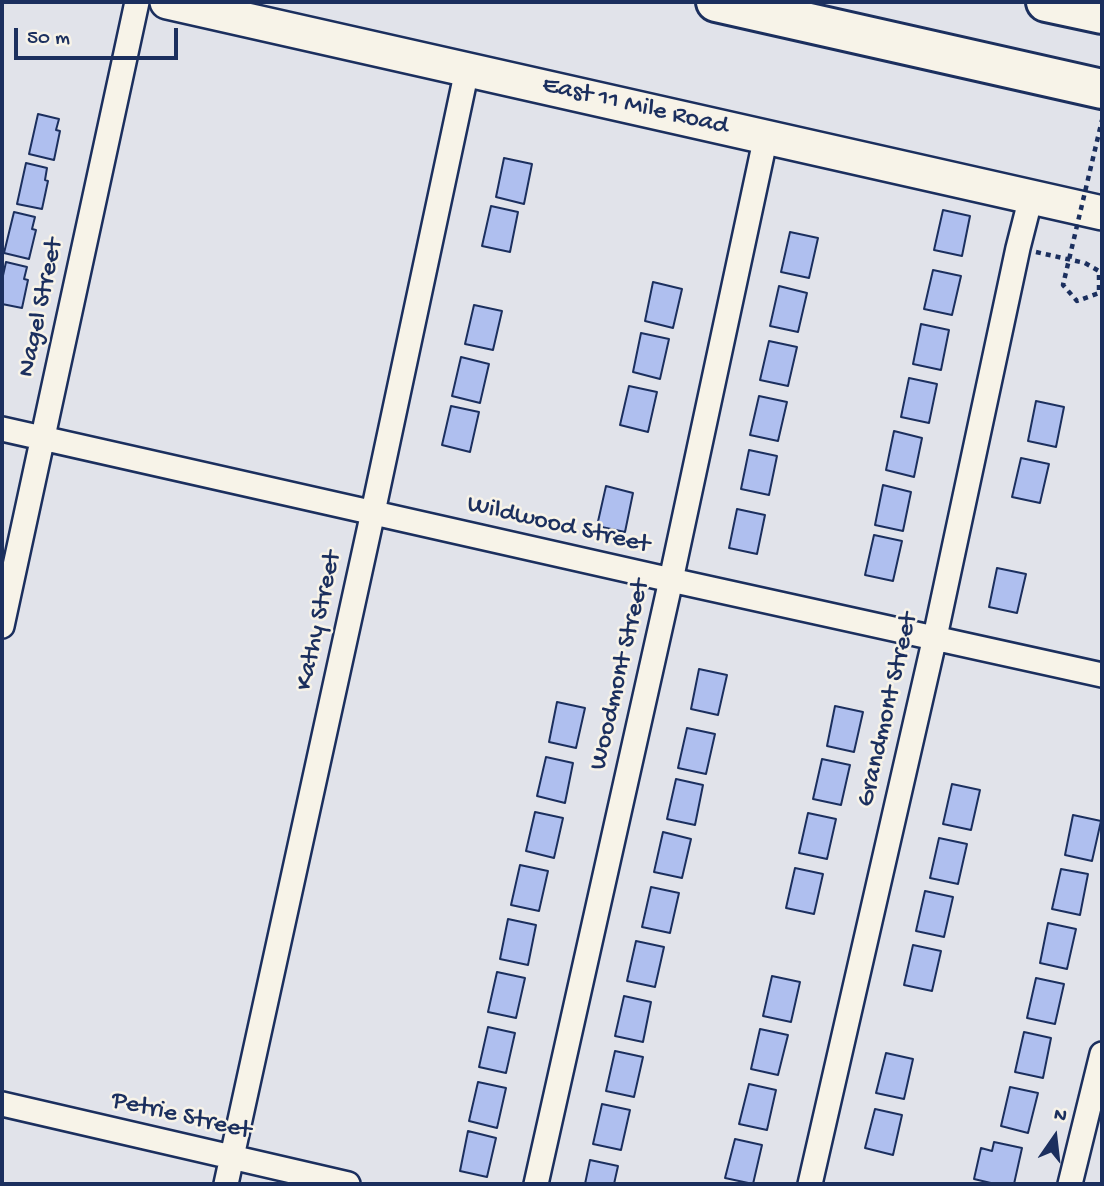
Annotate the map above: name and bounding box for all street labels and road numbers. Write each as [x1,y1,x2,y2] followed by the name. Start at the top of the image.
[539,70,731,144] street label: East 11 Mile Road
[12,236,72,380] street label: Nagel Street
[464,490,652,562] street label: Wildwood Street
[290,548,350,694] street label: Kathy Street
[584,577,658,773] street label: Woodmont Street
[852,610,926,810] street label: Grandmont Street
[108,1086,254,1148] street label: Petrie Street

